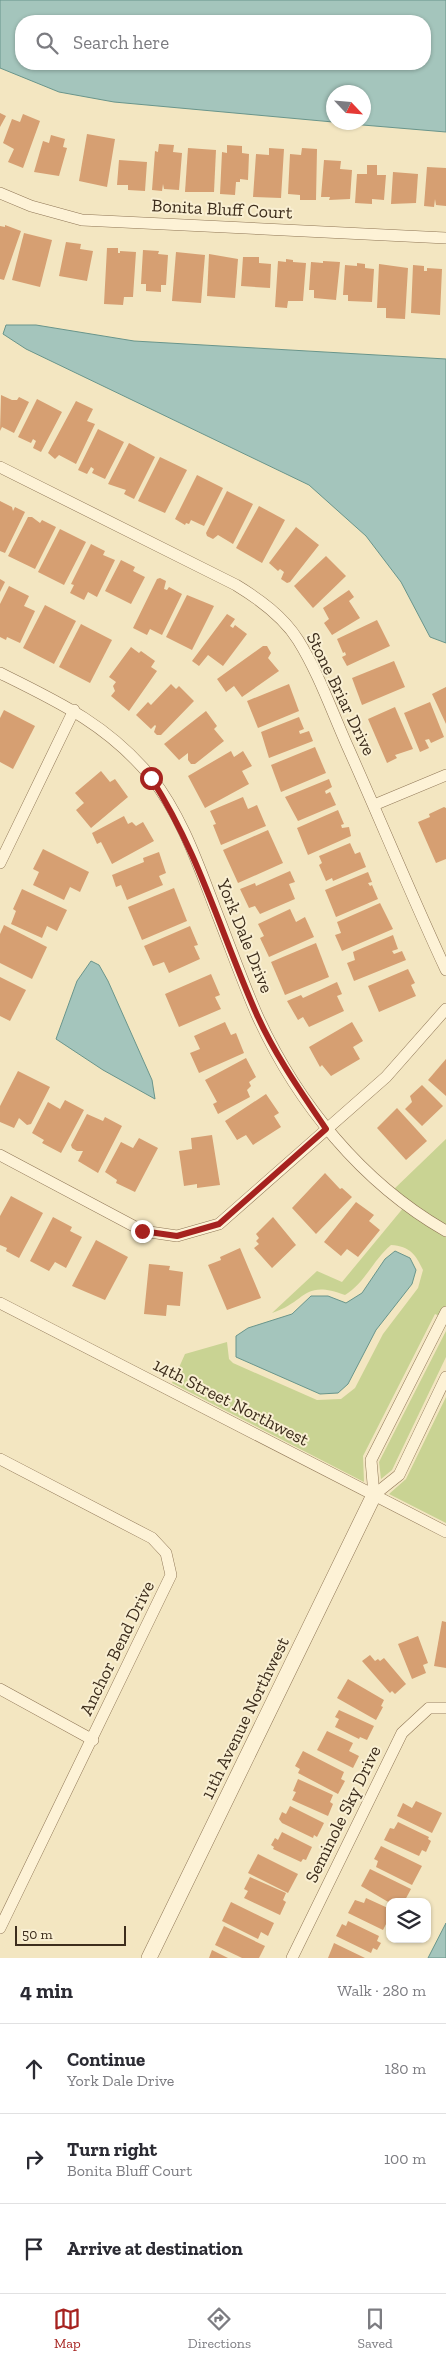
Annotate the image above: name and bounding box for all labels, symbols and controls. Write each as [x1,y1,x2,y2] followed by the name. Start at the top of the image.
[15,15,431,70] search box
[33,29,61,57] icon: search
[73,31,169,54] text: Search here
[326,85,371,130] north arrow
[151,194,293,224] street label: Bonita Bluff Court
[302,629,380,759] street label: Stone Briar Drive
[140,767,163,790] route start
[212,875,278,996] street label: York Dale Drive
[131,1220,154,1243] route end
[150,1353,313,1451] street label: 14th Street Northwest
[75,1577,159,1719] street label: Anchor Bend Drive
[196,1633,294,1803] street label: 11th Avenue Northwest
[300,1742,386,1886] street label: Seminole Sky Drive
[386,1898,431,1943] map controls
[386,1898,431,1943] button: layers
[15,1923,126,1946] scale bar
[22,1926,53,1943] text: 50 m
[20,1978,73,2003] text: 4 min
[337,1981,426,2000] text: Walk · 280 m
[67,2048,145,2071] text: Continue
[20,2055,48,2083] icon: ahead
[385,2059,426,2078] text: 180 m
[67,2071,174,2090] text: York Dale Drive
[67,2138,157,2161] text: Turn right
[20,2145,48,2173] icon: right
[384,2149,426,2168] text: 100 m
[67,2161,192,2180] text: Bonita Bluff Court
[20,2235,48,2263] icon: arrive
[67,2237,243,2260] text: Arrive at destination
[53,2305,81,2352] tab: Map
[188,2305,251,2352] tab: Directions
[358,2305,393,2352] tab: Saved

